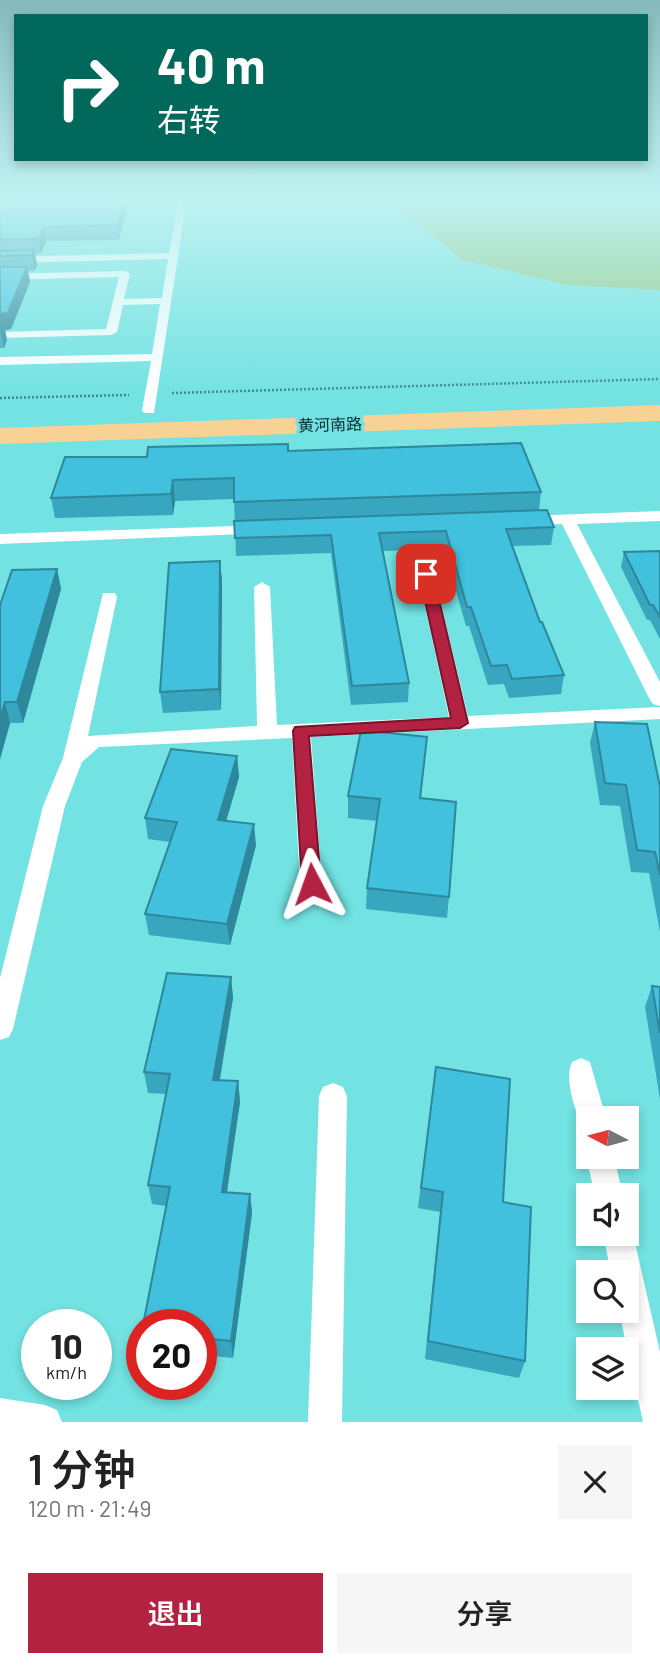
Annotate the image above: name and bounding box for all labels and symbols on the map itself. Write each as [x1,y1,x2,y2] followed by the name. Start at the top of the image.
[298,413,362,435] street label: 黄河南路
[396,544,456,604] pin
[275,847,349,921] position arrow
[576,1106,639,1169] north arrow
[126,1309,217,1400] speed limit sign: 20

